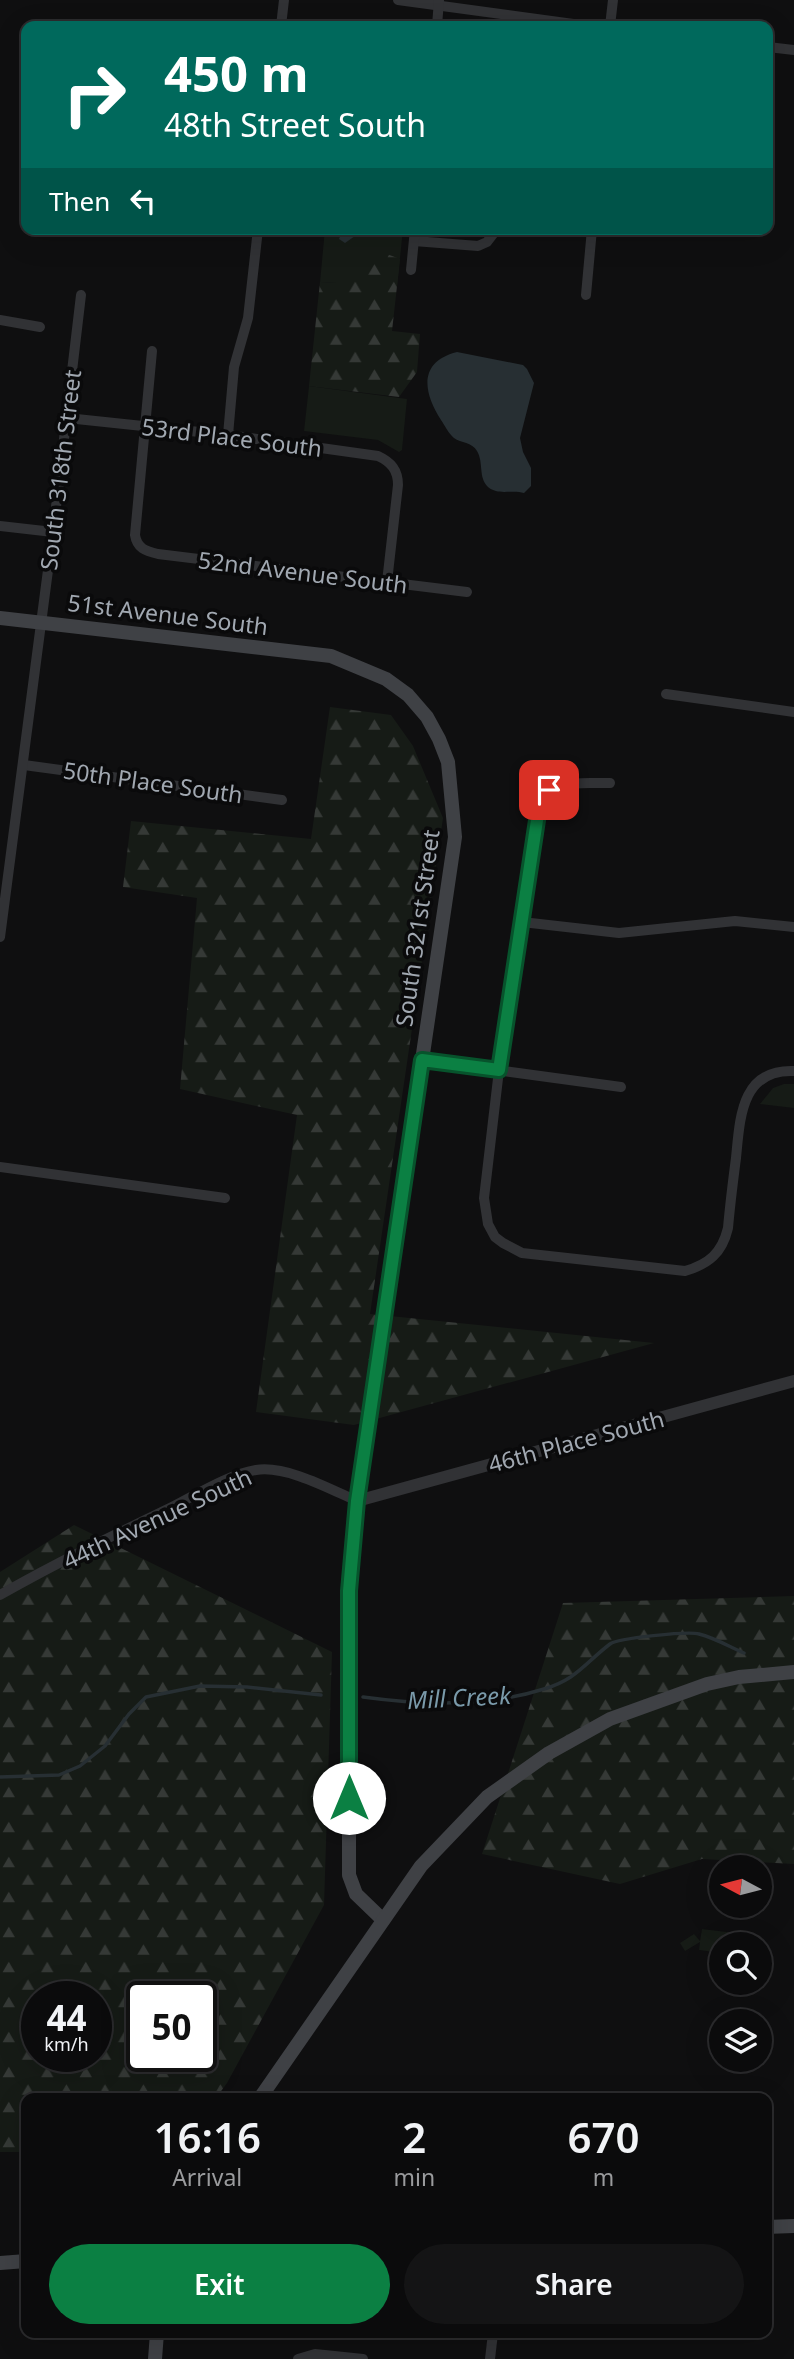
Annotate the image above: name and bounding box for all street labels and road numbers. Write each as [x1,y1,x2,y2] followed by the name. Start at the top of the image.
[32,368,88,572] street label: South 318th Street
[140,410,324,464] street label: 53rd Place South
[196,543,410,601] street label: 52nd Avenue South
[66,586,270,642] street label: 51st Avenue South
[61,754,245,810] street label: 50th Place South
[387,828,447,1028] street label: South 321st Street
[485,1402,667,1480] street label: 46th Place South
[57,1460,257,1576] street label: 44th Avenue South

